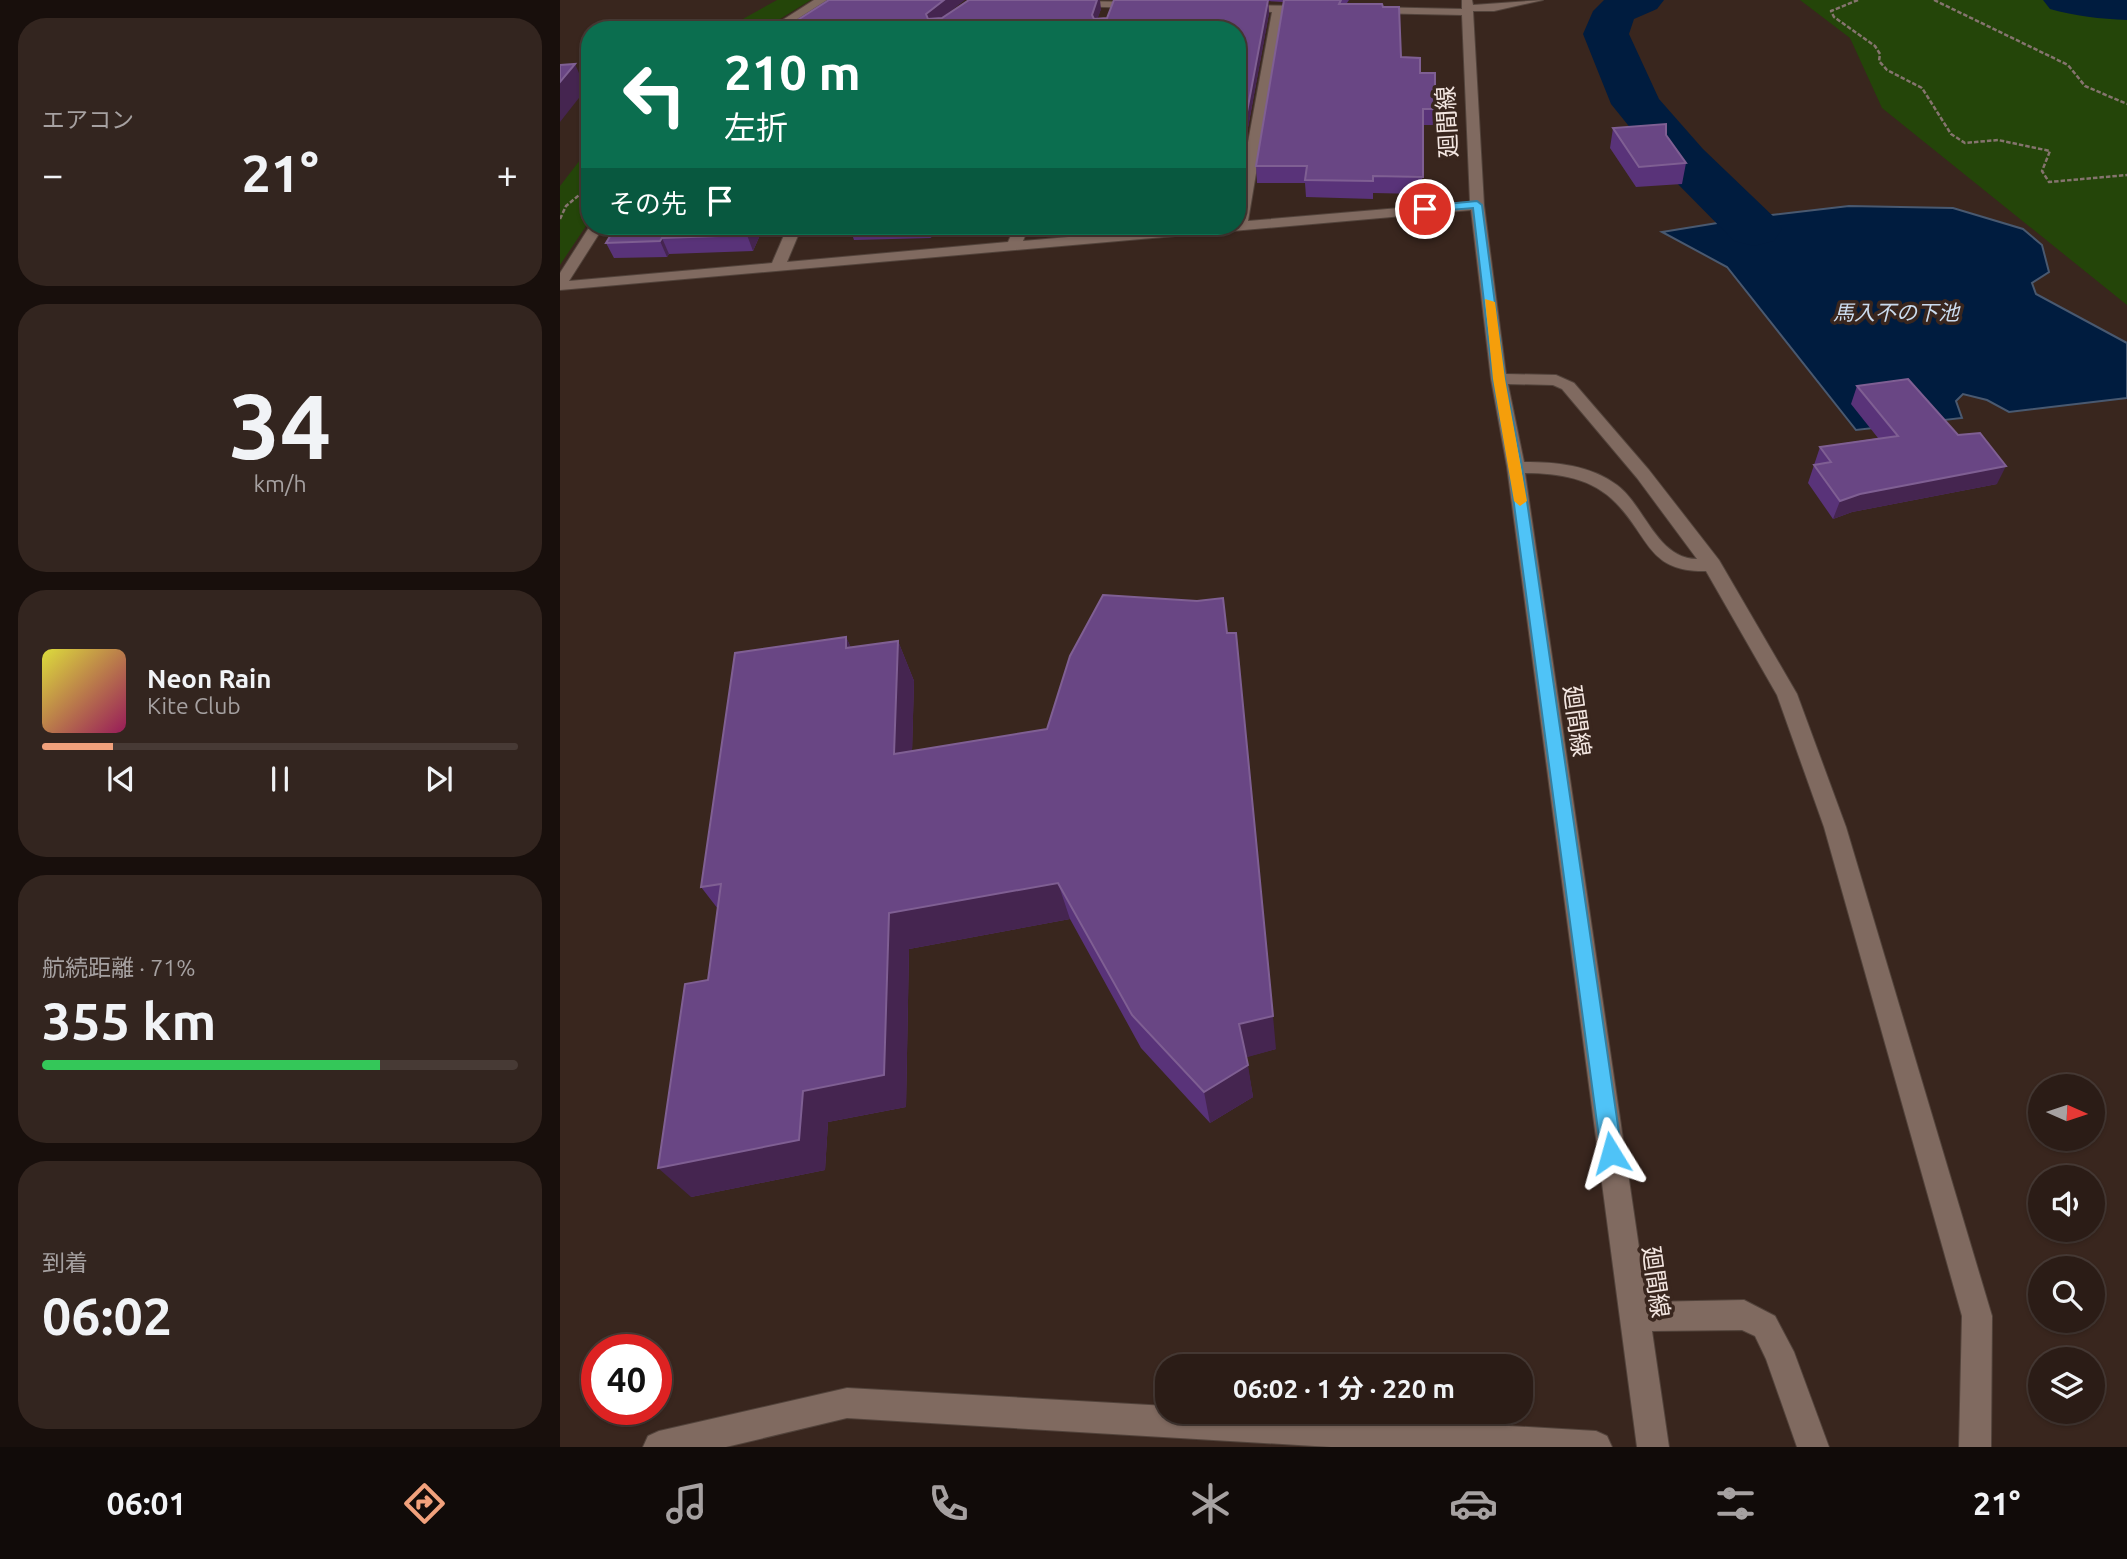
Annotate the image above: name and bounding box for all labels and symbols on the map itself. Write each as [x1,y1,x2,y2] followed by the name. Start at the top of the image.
[1432,85,1462,159] street label: 廻間線
[1395,179,1455,239] pin
[1833,300,1961,324] water label: 馬入不の下池
[1559,683,1595,759] street label: 廻間線
[2028,1074,2105,1152] north arrow
[1574,1116,1648,1190] position arrow
[1638,1244,1674,1320] street label: 廻間線
[581,1334,672,1425] speed limit sign: 40

